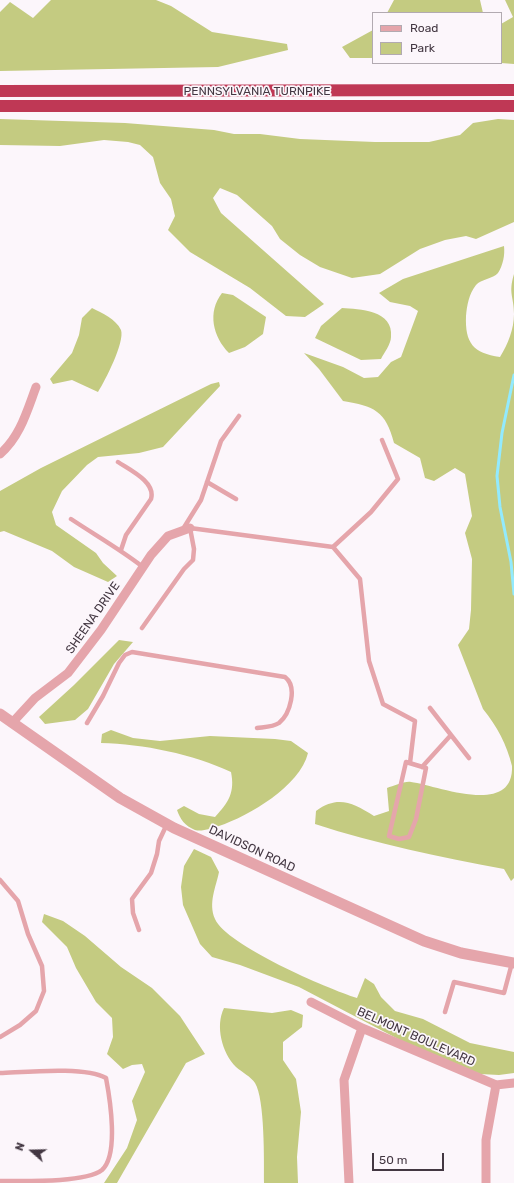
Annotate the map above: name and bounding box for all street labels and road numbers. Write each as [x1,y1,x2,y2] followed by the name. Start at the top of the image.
[183,85,331,99] street label: PENNSYLVANIA TURNPIKE
[63,579,123,657] street label: SHEENA DRIVE
[206,823,298,875] street label: DAVIDSON ROAD
[355,1004,477,1070] street label: BELMONT BOULEVARD

